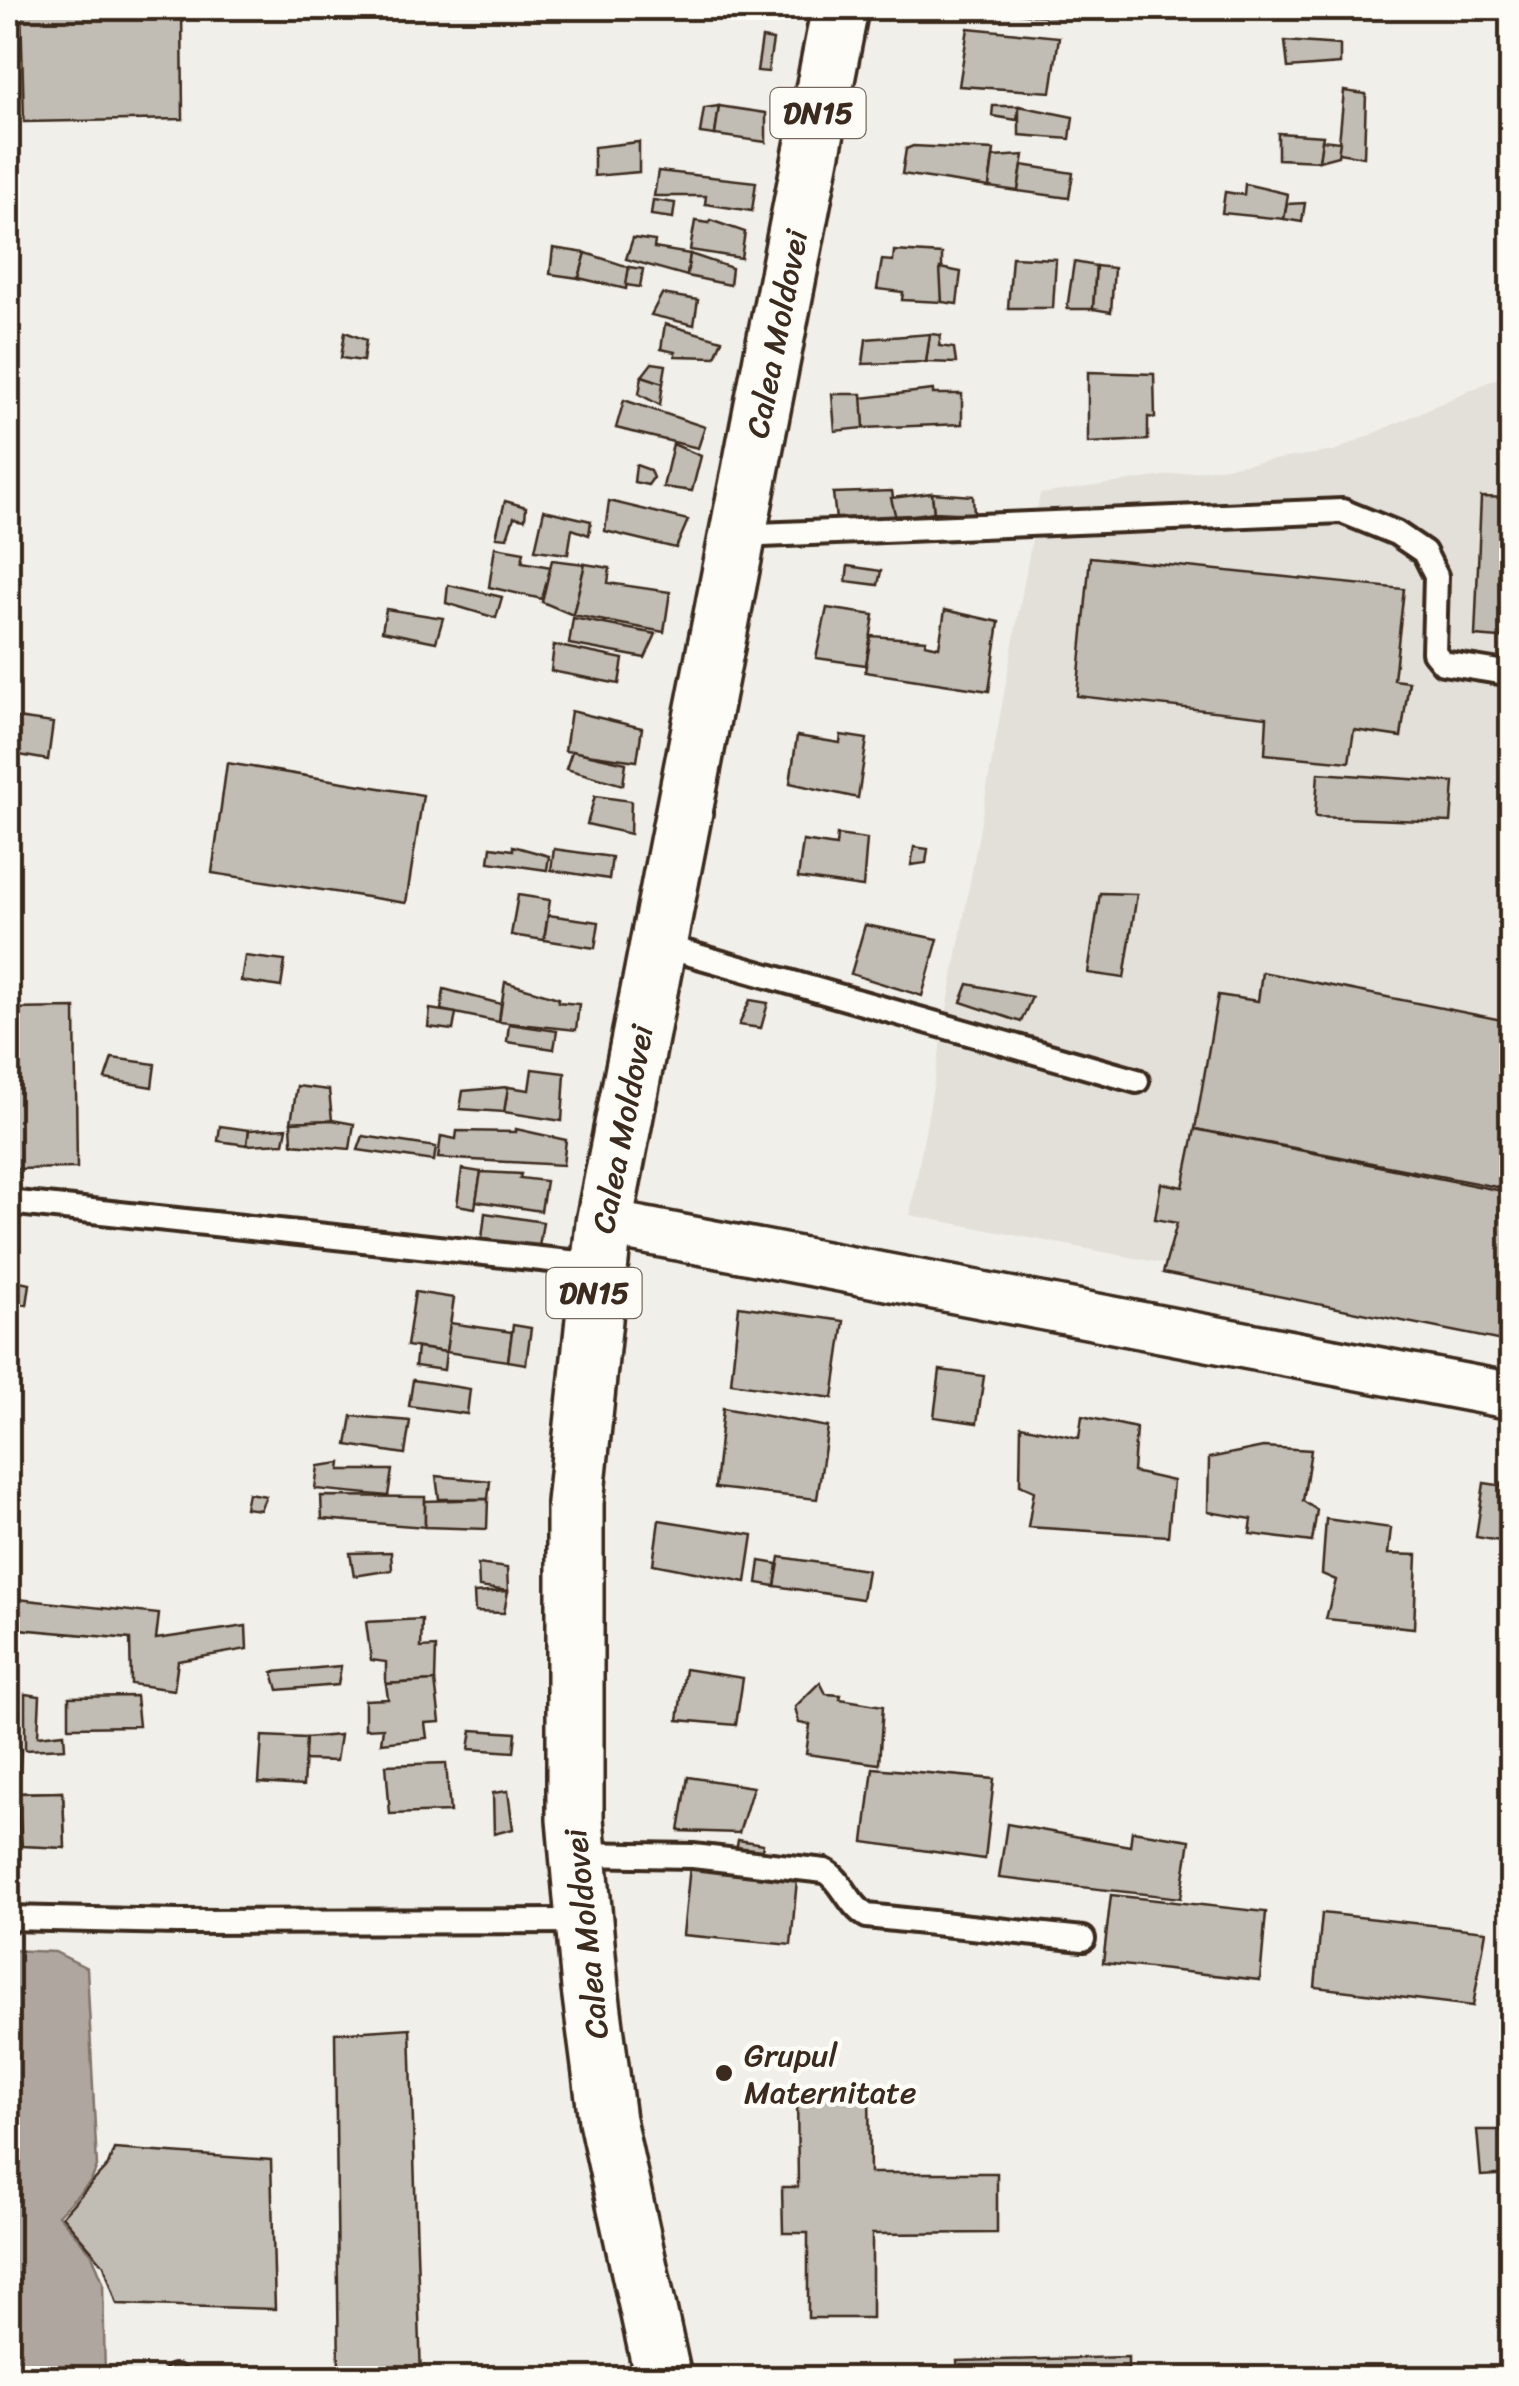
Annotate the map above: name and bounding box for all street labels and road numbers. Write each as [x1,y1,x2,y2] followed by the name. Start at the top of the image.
[770,88,866,138] road number: DN15
[729,224,826,443] street label: Calea Moldovei
[575,1019,671,1238] street label: Calea Moldovei
[546,1268,642,1318] road number: DN15
[547,1825,626,2042] street label: Calea Moldovei

